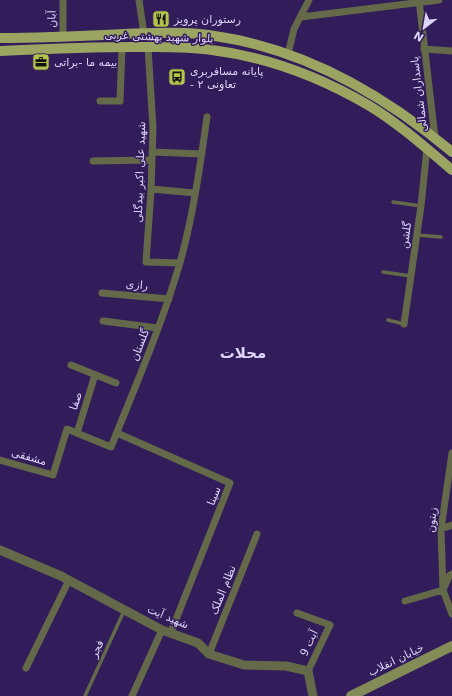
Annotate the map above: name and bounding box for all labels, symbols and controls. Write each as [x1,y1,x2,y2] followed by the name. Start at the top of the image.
[404,8,444,48] north arrow
[44,9,59,28] street label: آبان
[151,9,171,29] restaurant icon: رستوران پرویز
[173,13,241,26] place label: رستوران پرویز
[412,28,426,44] text: N
[104,29,214,45] street label: بلوار شهید بهشتی غربی
[31,52,51,72] office icon: بیمه ما -براتی
[54,56,117,69] place label: بیمه ما -براتی
[408,56,430,132] street label: پاسداران شمالی
[190,65,263,91] place label: پایانه مسافربری - تعاونی ۲
[167,67,187,87] bus stop icon: پایانه مسافربری - تعاونی ۲
[132,121,148,223] street label: شهید علی اکبر بیدگلی
[398,220,414,249] street label: گلشن
[125,278,149,292] street label: رازی
[128,326,152,363] street label: گلستان
[220,344,266,362] district label: محلات
[67,390,85,412] street label: صفا
[10,446,48,468] street label: مشفقی
[204,485,224,507] street label: سینا
[424,507,440,533] street label: زیتون
[207,563,239,617] street label: نظام الملک
[145,602,191,632] street label: شهید آیت
[296,627,321,658] street label: آیت 9
[87,638,107,661] street label: فجر
[366,641,426,679] street label: خیابان انقلاب

